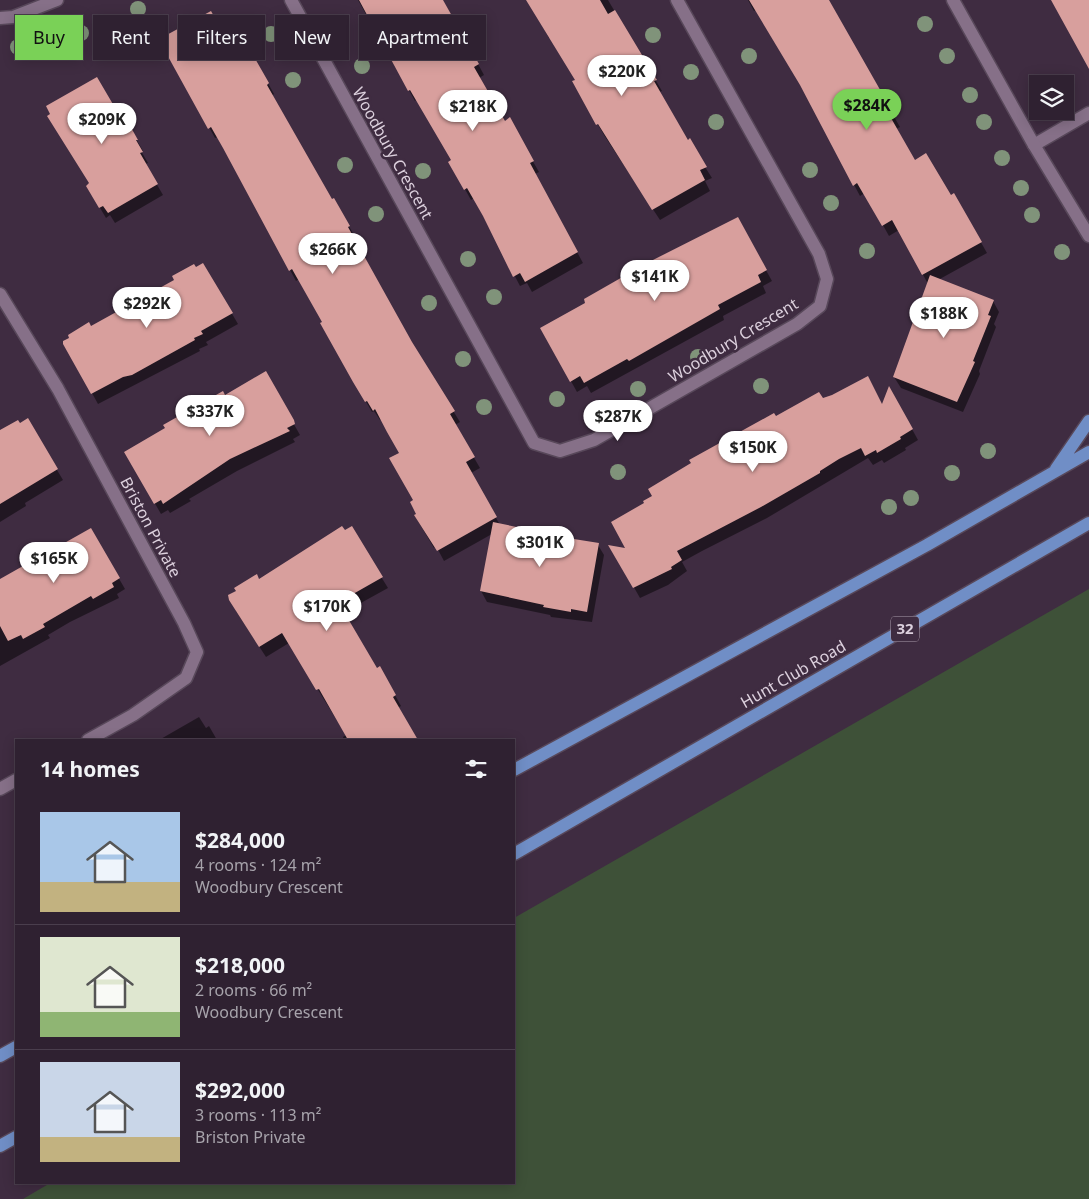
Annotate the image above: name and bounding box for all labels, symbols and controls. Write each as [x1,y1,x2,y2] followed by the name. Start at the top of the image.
[15,15,83,60] chip: Buy
[93,15,168,60] chip: Rent
[178,15,265,60] chip: Filters
[275,15,349,60] chip: New
[359,15,486,60] chip: Apartment
[587,54,657,97] pin: $220K
[598,60,646,82] text: $220K
[1029,75,1074,120] map controls
[1029,75,1074,120] button: layers
[348,83,439,223] street label: Woodbury Crescent
[832,88,902,131] pin: $284K
[438,90,508,132] pin: $218K
[843,94,891,116] text: $284K
[449,95,497,117] text: $218K
[67,102,137,145] pin: $209K
[78,108,126,130] text: $209K
[298,232,368,275] pin: $266K
[309,238,357,260] text: $266K
[620,260,690,302] pin: $141K
[631,265,679,287] text: $141K
[112,286,182,329] pin: $292K
[123,292,171,314] text: $292K
[664,292,802,388] street label: Woodbury Crescent
[909,296,979,339] pin: $188K
[920,302,968,324] text: $188K
[175,394,245,437] pin: $337K
[186,400,234,422] text: $337K
[583,400,653,442] pin: $287K
[594,405,642,427] text: $287K
[718,430,788,473] pin: $150K
[729,436,777,458] text: $150K
[115,473,187,581] street label: Briston Private
[505,526,575,568] pin: $301K
[516,531,564,553] text: $301K
[19,542,89,584] pin: $165K
[30,547,78,569] text: $165K
[292,590,362,632] pin: $170K
[303,595,351,617] text: $170K
[891,616,919,642] road number: 32
[736,635,850,713] street label: Hunt Club Road
[40,755,140,783] text: 14 homes
[462,755,490,783] icon: filters
[195,826,285,854] text: $284,000
[80,832,140,892] icon: home
[195,854,321,876] text: 4 rooms · 124 m²
[195,876,343,898] text: Woodbury Crescent
[195,951,285,979] text: $218,000
[80,957,140,1017] icon: home
[195,979,312,1001] text: 2 rooms · 66 m²
[195,1001,343,1023] text: Woodbury Crescent
[195,1076,285,1104] text: $292,000
[80,1082,140,1142] icon: home
[195,1104,321,1126] text: 3 rooms · 113 m²
[195,1126,306,1148] text: Briston Private

